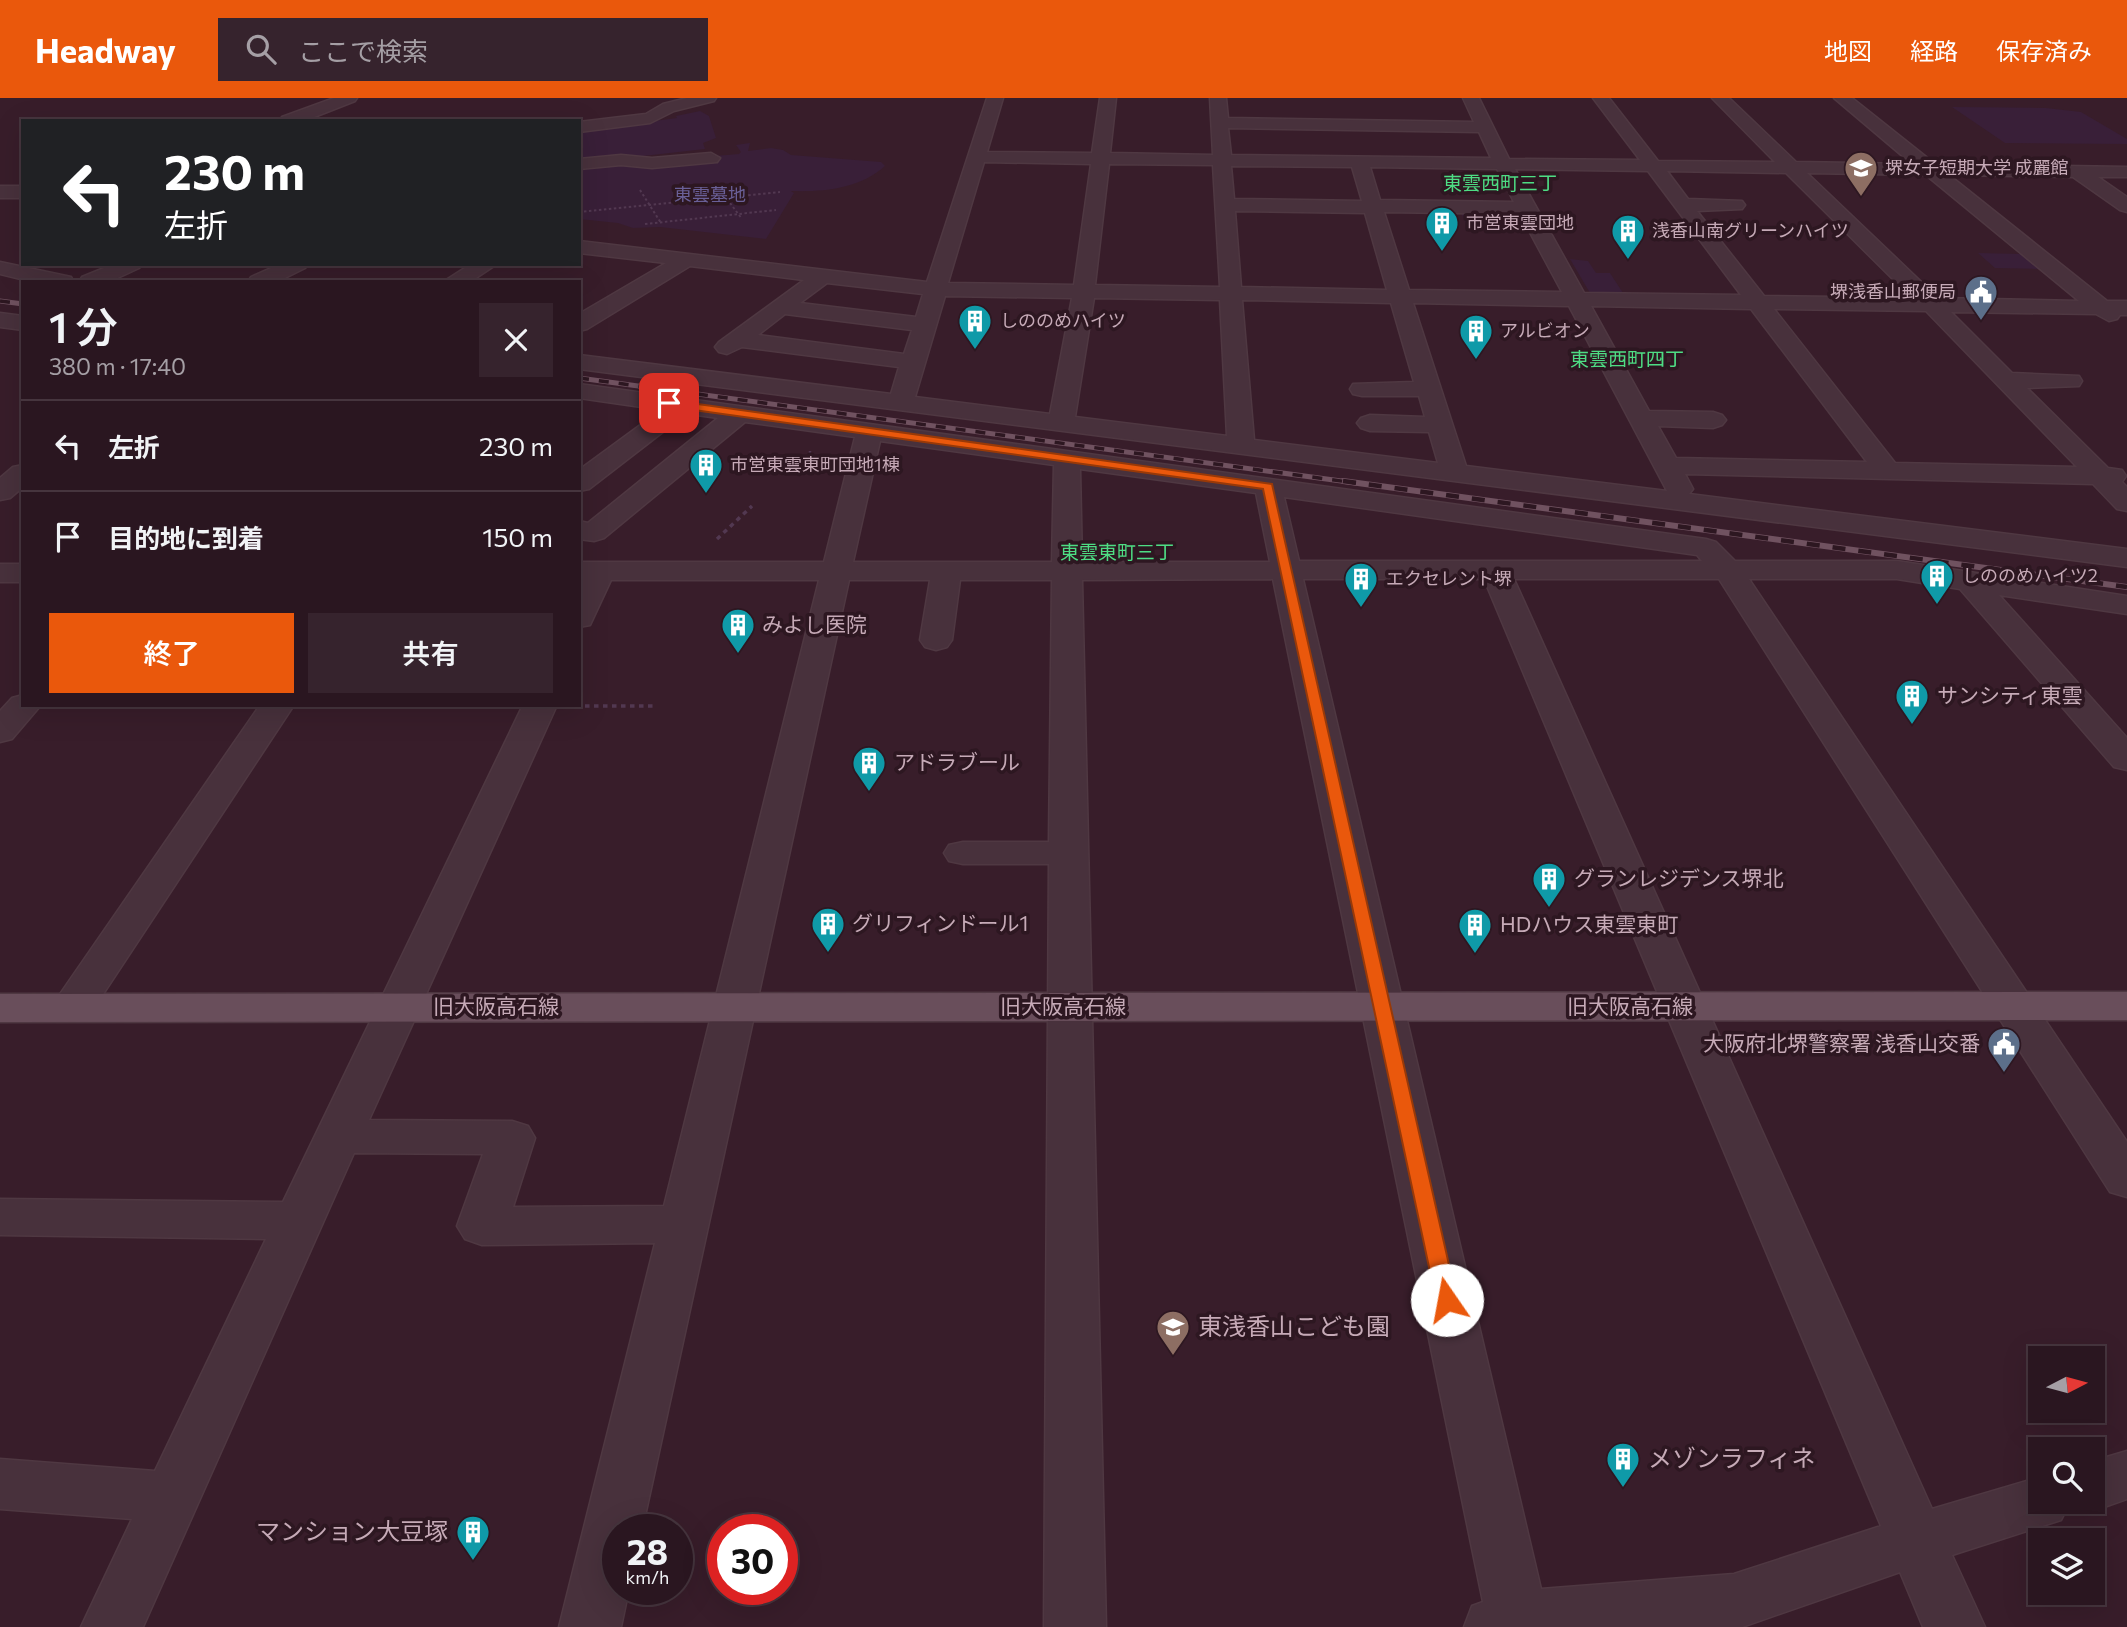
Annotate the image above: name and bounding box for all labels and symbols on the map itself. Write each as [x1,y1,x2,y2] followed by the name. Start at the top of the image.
[1842,149,1880,198] school or university icon: 堺女子短期大学 成麗館
[1885,156,2068,178] place label: 堺女子短期大学 成麗館
[1443,171,1557,194] district label: 東雲西町三丁
[674,183,746,205] park label: 東雲墓地
[1423,204,1461,253] building icon: 市営東雲団地
[1466,211,1574,233] place label: 市営東雲団地
[1609,212,1647,261] building icon: 浅香山南グリーンハイツ
[1652,219,1849,241] place label: 浅香山南グリーンハイツ
[1962,273,2000,322] public building icon: 堺浅香山郵便局
[1830,280,1956,302] place label: 堺浅香山郵便局
[956,302,994,351] building icon: しののめハイツ
[1000,309,1126,331] place label: しののめハイツ
[1457,312,1495,361] building icon: アルビオン
[1500,319,1590,341] place label: アルビオン
[1570,347,1684,370] district label: 東雲西町四丁
[639,373,699,433] pin
[687,446,725,495] building icon: 市営東雲東町団地1棟
[730,453,900,475] place label: 市営東雲東町団地1棟
[1060,540,1174,563] district label: 東雲東町三丁
[1918,557,1956,606] building icon: しののめハイツ2
[1342,560,1380,609] building icon: エクセレント堺
[1962,564,2098,586] place label: しののめハイツ2
[1386,567,1512,589] place label: エクセレント堺
[719,606,757,655] building icon: みよし医院
[762,611,867,636] place label: みよし医院
[1893,677,1931,726] building icon: サンシティ東雲
[1937,682,2083,707] place label: サンシティ東雲
[850,744,888,793] building icon: アドラブール
[894,749,1020,774] place label: アドラブール
[1530,860,1568,909] building icon: グランレジデンス堺北
[1574,865,1784,890] place label: グランレジデンス堺北
[809,905,847,954] building icon: グリフィンドール1
[1456,906,1494,955] building icon: HDハウス東雲東町
[852,910,1029,935] place label: グリフィンドール1
[1500,911,1678,936] place label: HDハウス東雲東町
[433,993,559,1018] street label: 旧大阪高石線
[1000,993,1126,1018] street label: 旧大阪高石線
[1567,993,1693,1018] street label: 旧大阪高石線
[1985,1025,2023,1074] public building icon: 大阪府北堺警察署 浅香山交番
[1703,1030,1980,1055] place label: 大阪府北堺警察署 浅香山交番
[1410,1263,1484,1337] position arrow
[1154,1308,1192,1357] school or university icon: 東浅香山こども園
[1198,1311,1390,1340] place label: 東浅香山こども園
[2028,1346,2105,1423] north arrow
[1604,1440,1642,1489] building icon: メゾンラフィネ
[1648,1443,1816,1472] place label: メゾンラフィネ
[454,1513,492,1562] building icon: マンション大豆塚
[707,1514,798,1605] speed limit sign: 30
[256,1516,448,1545] place label: マンション大豆塚

